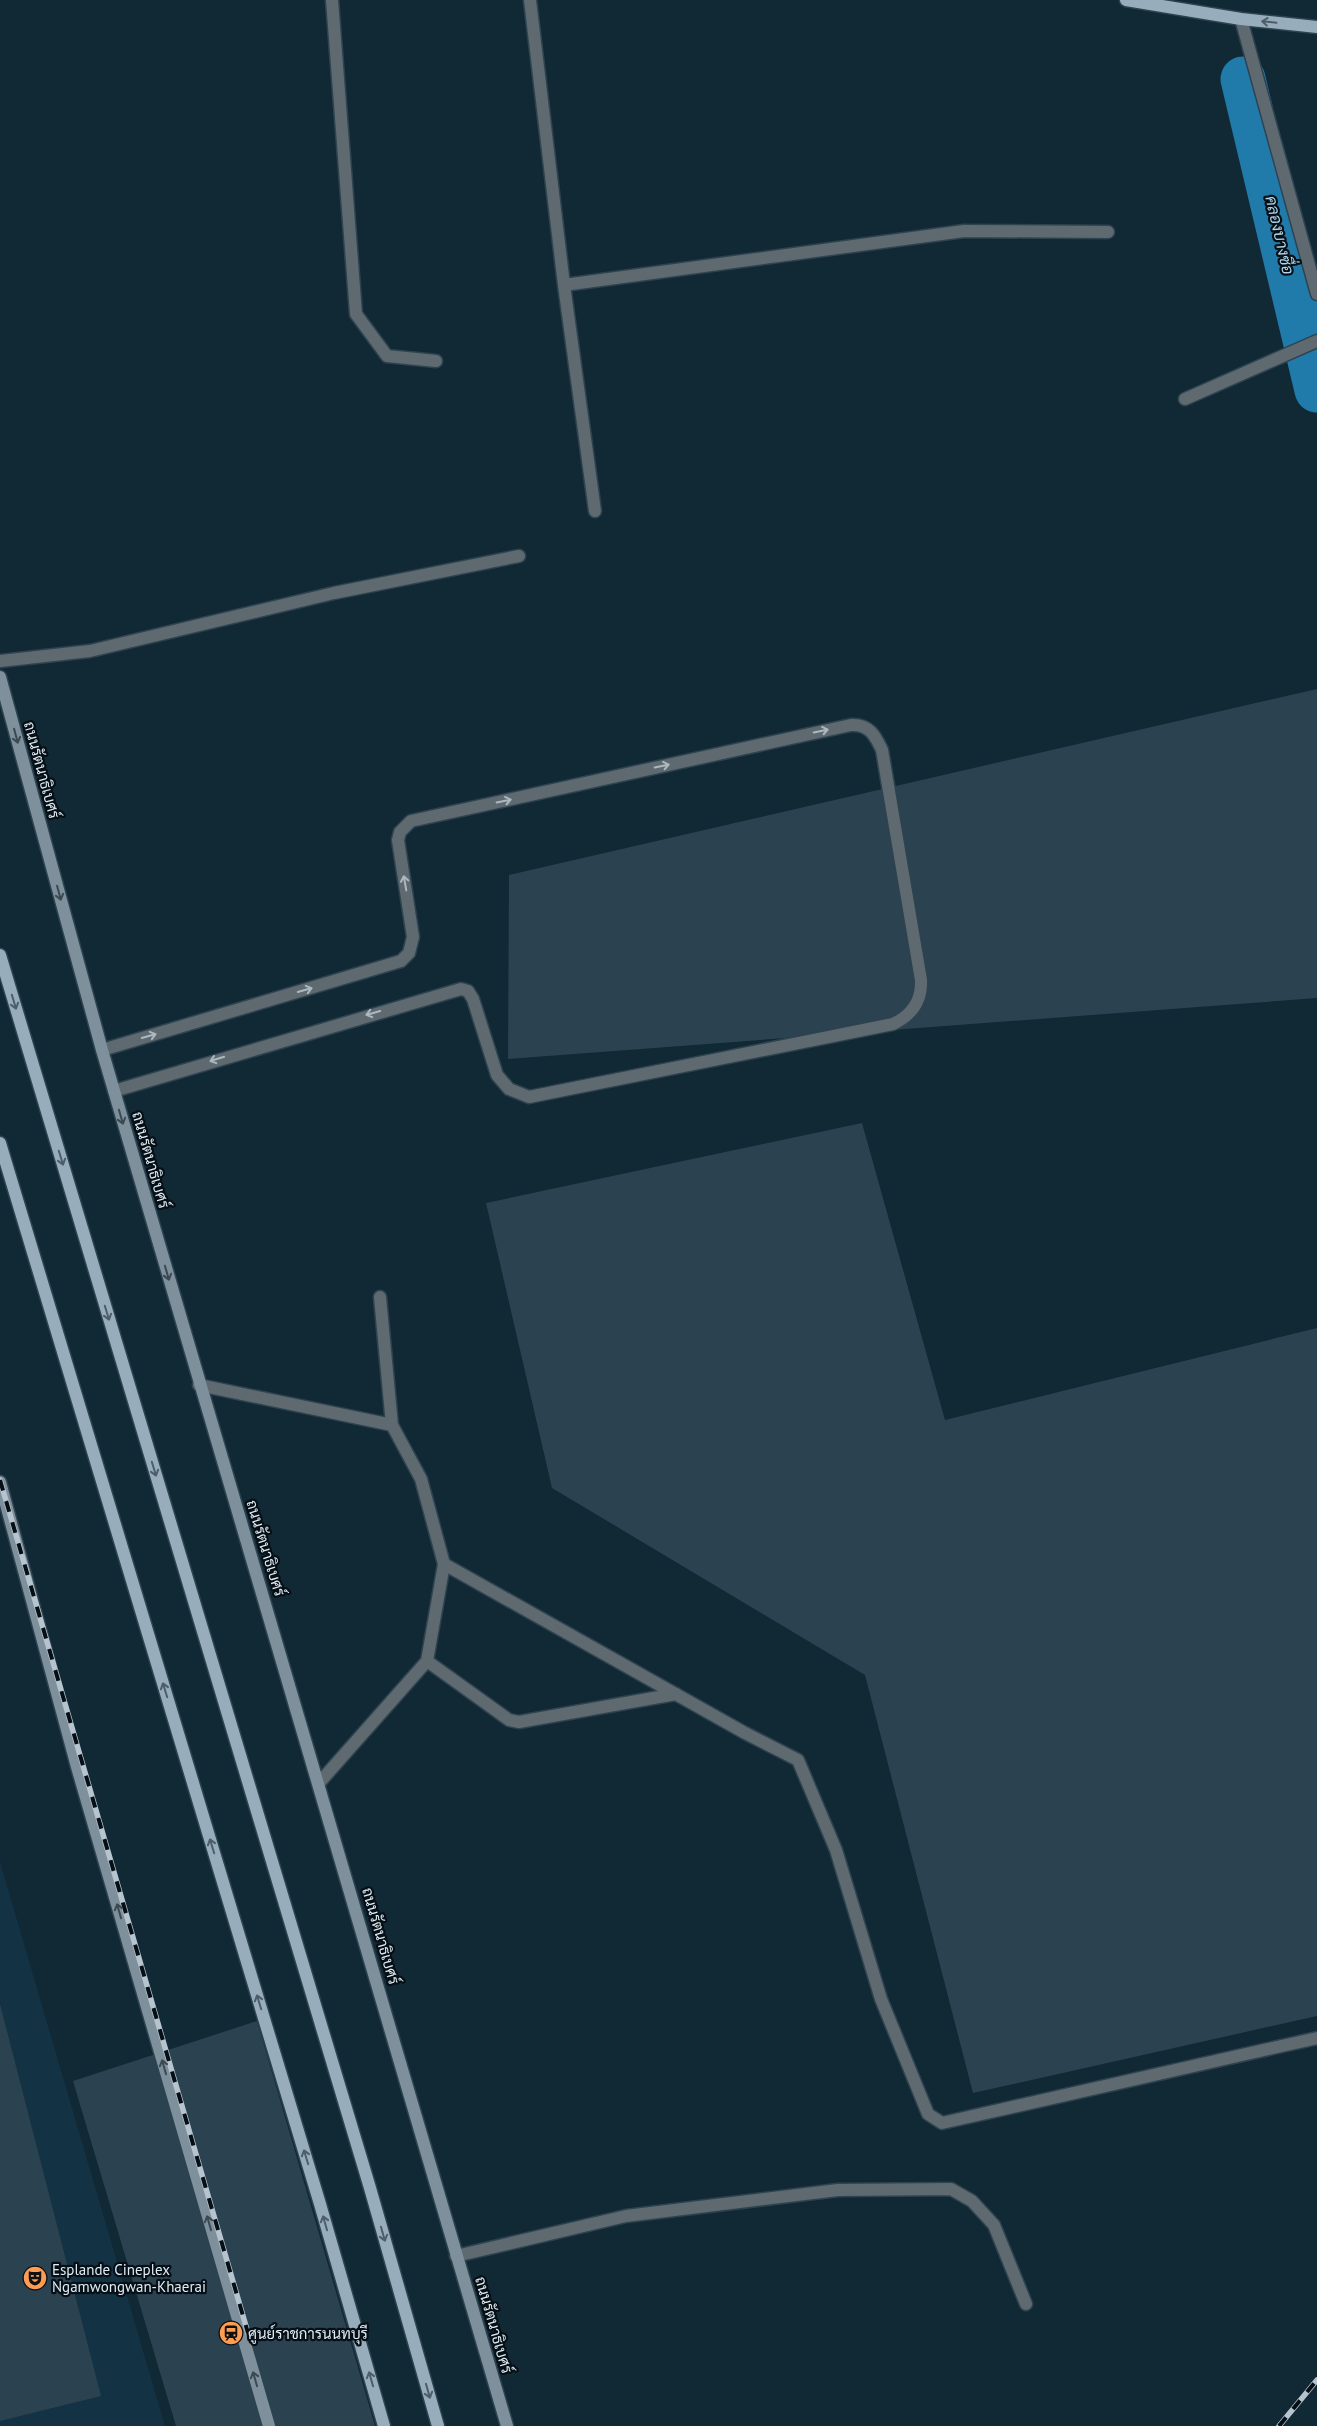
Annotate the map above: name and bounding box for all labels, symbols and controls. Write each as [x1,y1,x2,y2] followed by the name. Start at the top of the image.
[1261,17,1277,27] one-way arrow
[1261,193,1303,276] water label: คลองบางซื่อ
[20,719,64,821] street label: ถนนรัตนาธิเบศร์
[813,726,829,735] one-way arrow
[12,727,22,743] one-way arrow
[654,761,670,770] one-way arrow
[495,796,511,805] one-way arrow
[399,876,409,892] one-way arrow
[55,884,64,900] one-way arrow
[296,985,312,995] one-way arrow
[10,994,20,1010] one-way arrow
[365,1009,381,1019] one-way arrow
[140,1031,156,1040] one-way arrow
[210,1055,226,1065] one-way arrow
[117,1108,127,1124] one-way arrow
[128,1109,174,1211] street label: ถนนรัตนาธิเบศร์
[56,1149,66,1165] one-way arrow
[162,1264,172,1280] one-way arrow
[103,1305,113,1321] one-way arrow
[150,1461,160,1477] one-way arrow
[242,1498,290,1598] street label: ถนนรัตนาธิเบศร์
[160,1683,169,1699] one-way arrow
[206,1838,216,1854] one-way arrow
[358,1885,404,1987] street label: ถนนรัตนาธิเบศร์
[113,1904,123,1920] one-way arrow
[253,1994,263,2010] one-way arrow
[159,2060,169,2076] one-way arrow
[300,2149,310,2165] one-way arrow
[204,2216,214,2232] one-way arrow
[320,2216,330,2232] one-way arrow
[379,2226,389,2242] one-way arrow
[52,2260,206,2296] place label: Esplande Cineplex Ngamwongwan-Khaerai
[22,2265,48,2291] theatre icon: Esplande Cineplex Ngamwongwan-Khaerai
[471,2274,517,2376] street label: ถนนรัตนาธิเบศร์
[218,2320,244,2346] station icon: ศูนย์ราชการนนทบุรี
[248,2324,368,2345] place label: ศูนย์ราชการนนทบุรี
[250,2372,260,2388] one-way arrow
[365,2372,375,2388] one-way arrow
[423,2382,433,2398] one-way arrow

